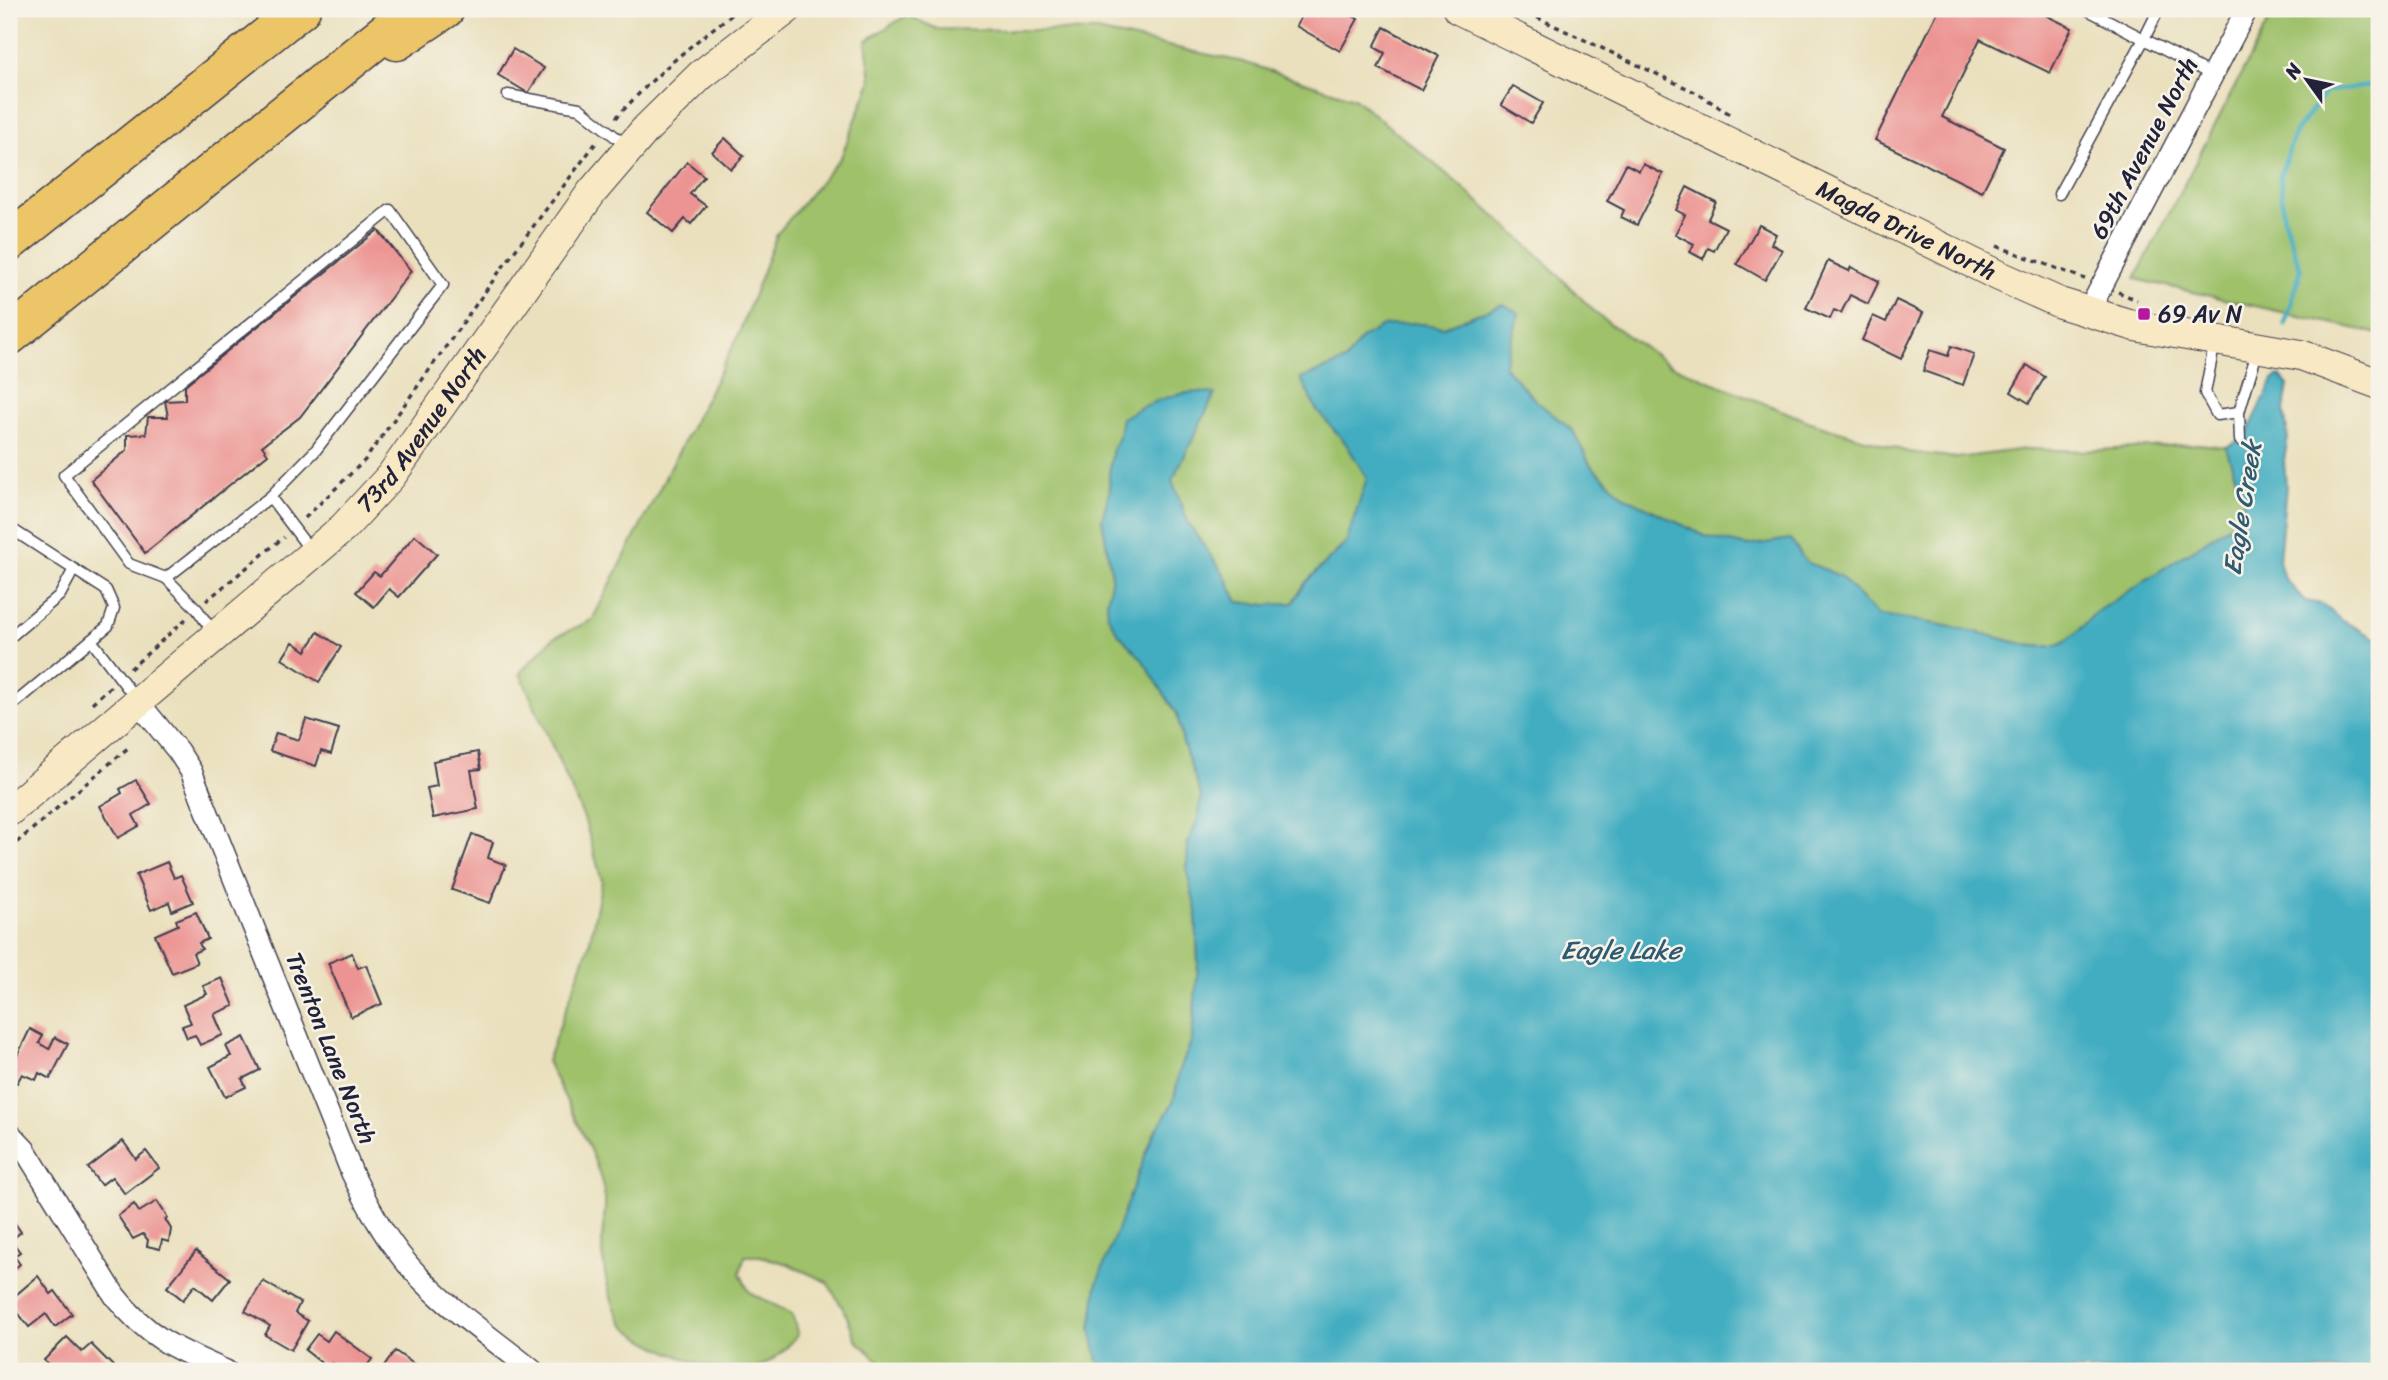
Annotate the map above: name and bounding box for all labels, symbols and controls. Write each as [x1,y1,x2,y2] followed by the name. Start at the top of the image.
[2272,46,2342,116] north arrow
[2078,49,2210,247] street label: 69th Avenue North
[2275,56,2311,86] text: N
[1809,168,2004,293] street label: Magda Drive North
[2158,293,2243,335] place label: 69 Av N
[2136,306,2152,322] marker: 69 Av N
[346,337,498,523] street label: 73rd Avenue North
[2209,435,2276,578] water label: Eagle Creek
[1561,927,1684,973] water label: Eagle Lake
[273,946,389,1150] street label: Trenton Lane North

